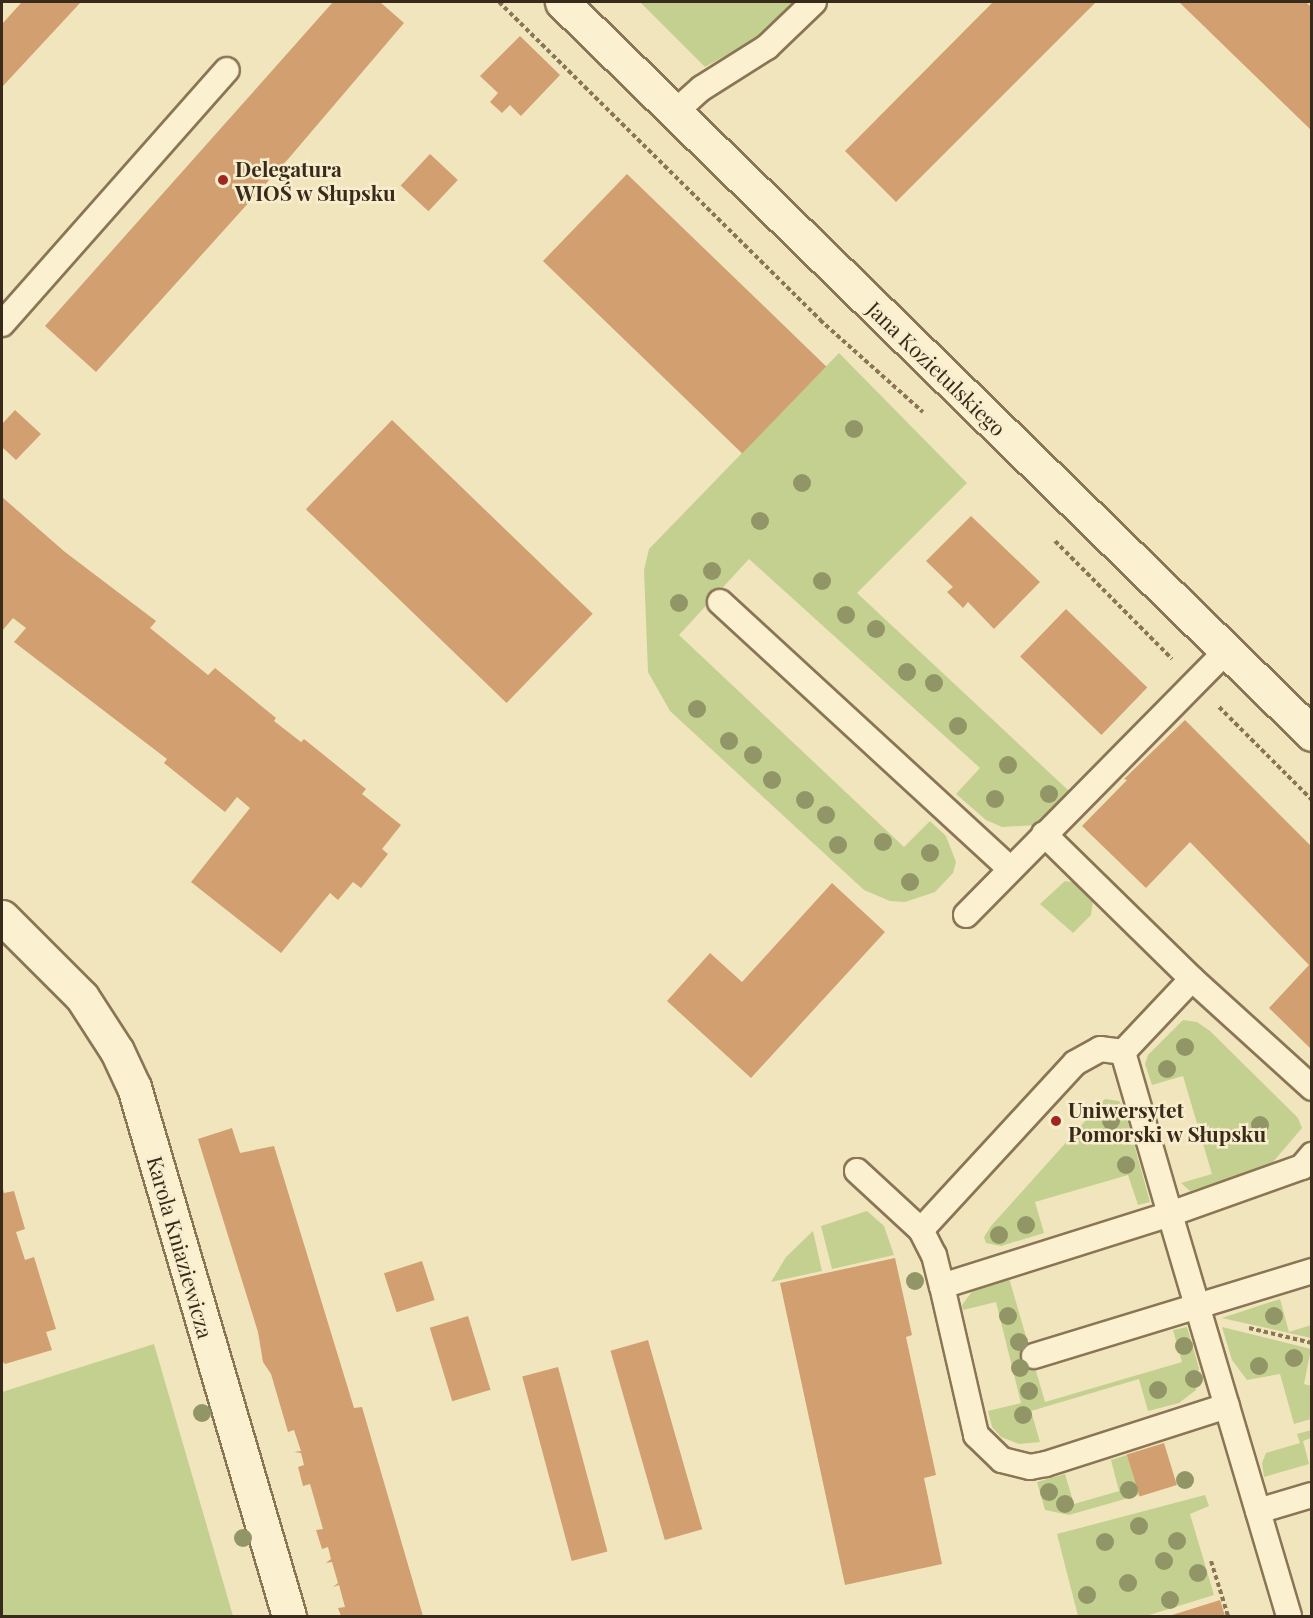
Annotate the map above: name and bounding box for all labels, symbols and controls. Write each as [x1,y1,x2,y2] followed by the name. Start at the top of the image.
[235,155,397,205] place label: Delegatura WIOŚ w Słupsku
[216,173,230,187] marker: Delegatura WIOŚ w Słupsku
[862,295,1012,441] street label: Jana Kozietulskiego
[1068,1096,1267,1146] place label: Uniwersytet Pomorski w Słupsku
[1049,1114,1063,1128] marker: Uniwersytet Pomorski w Słupsku
[143,1153,219,1341] street label: Karola Kniaziewicza

